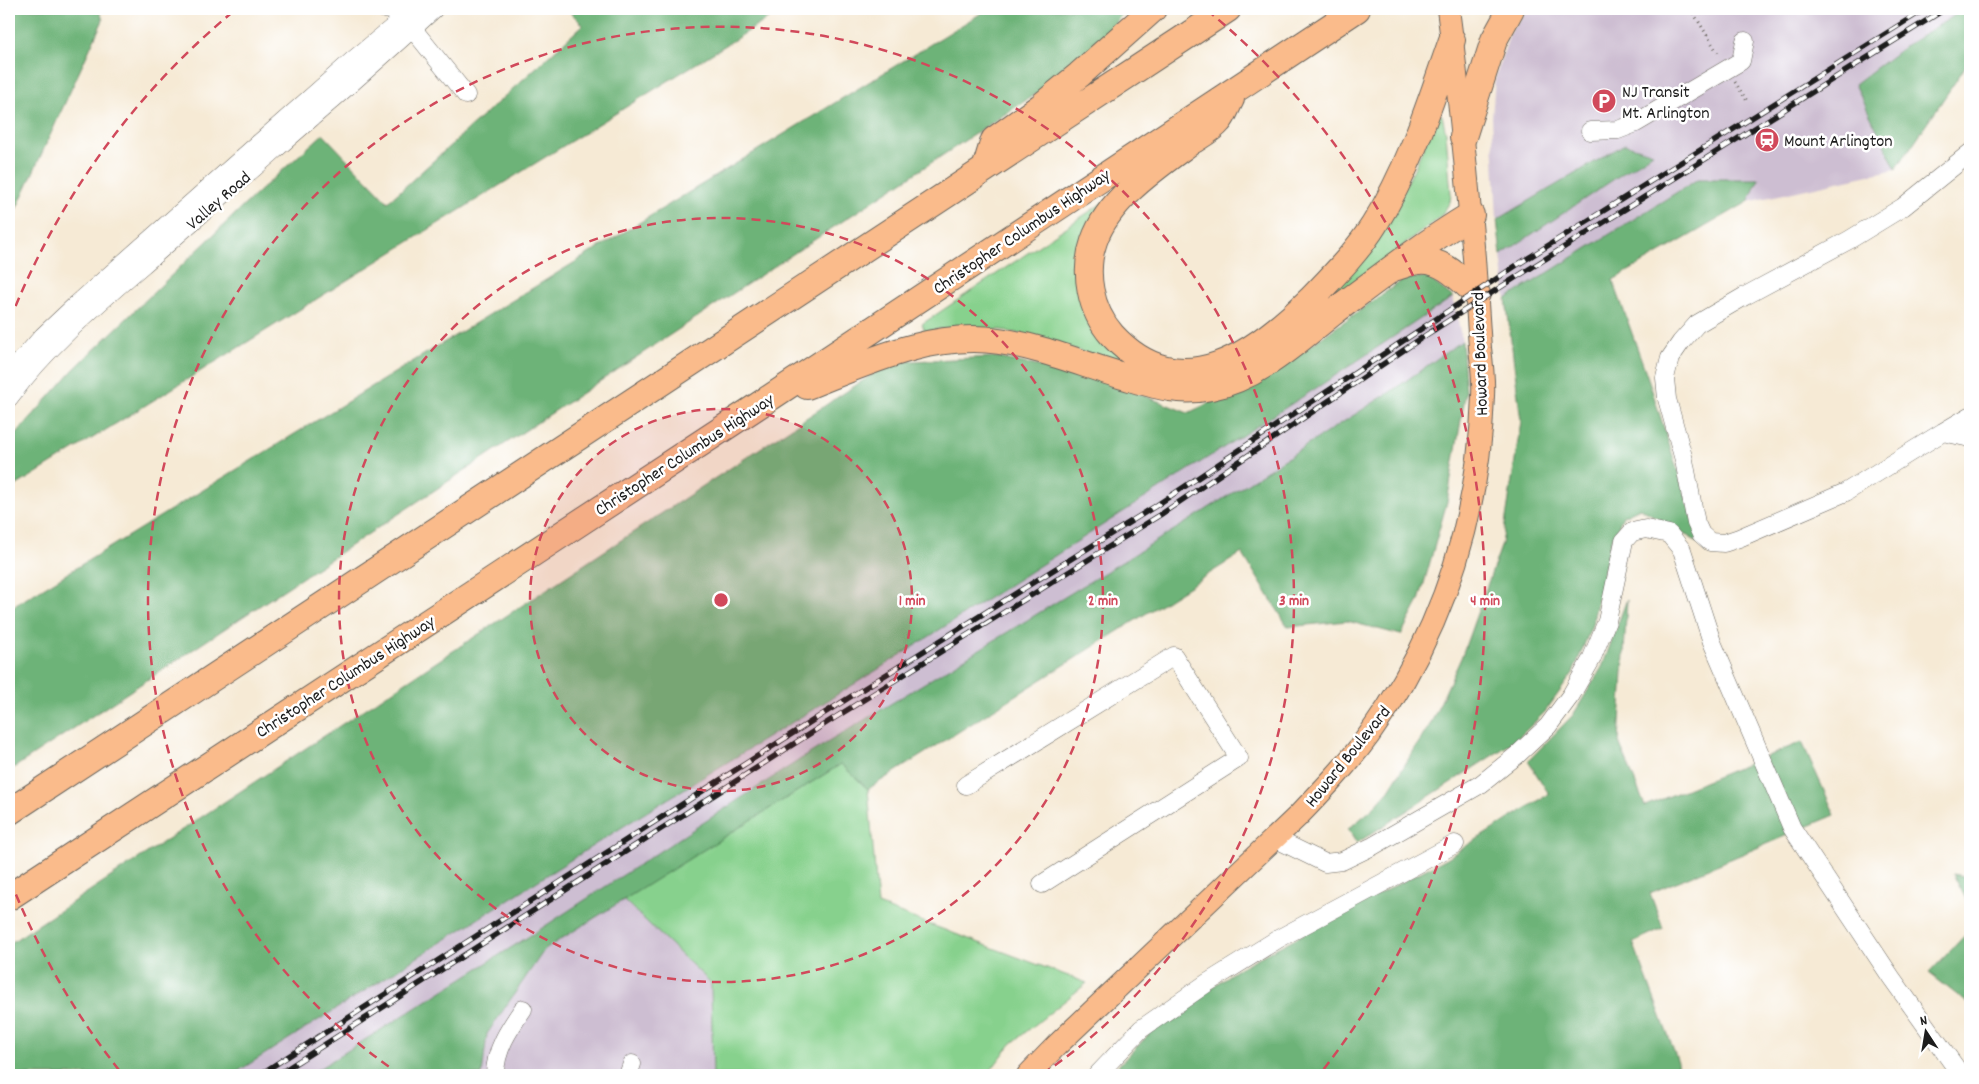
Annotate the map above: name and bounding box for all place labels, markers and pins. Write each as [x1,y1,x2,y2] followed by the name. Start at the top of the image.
[1622,81,1710,127] place label: NJ Transit Mt. Arlington
[1591,88,1617,114] parking icon: NJ Transit Mt. Arlington
[1754,127,1780,153] station icon: Mount Arlington
[1784,130,1893,155] place label: Mount Arlington
[712,591,730,609] centre of rings

